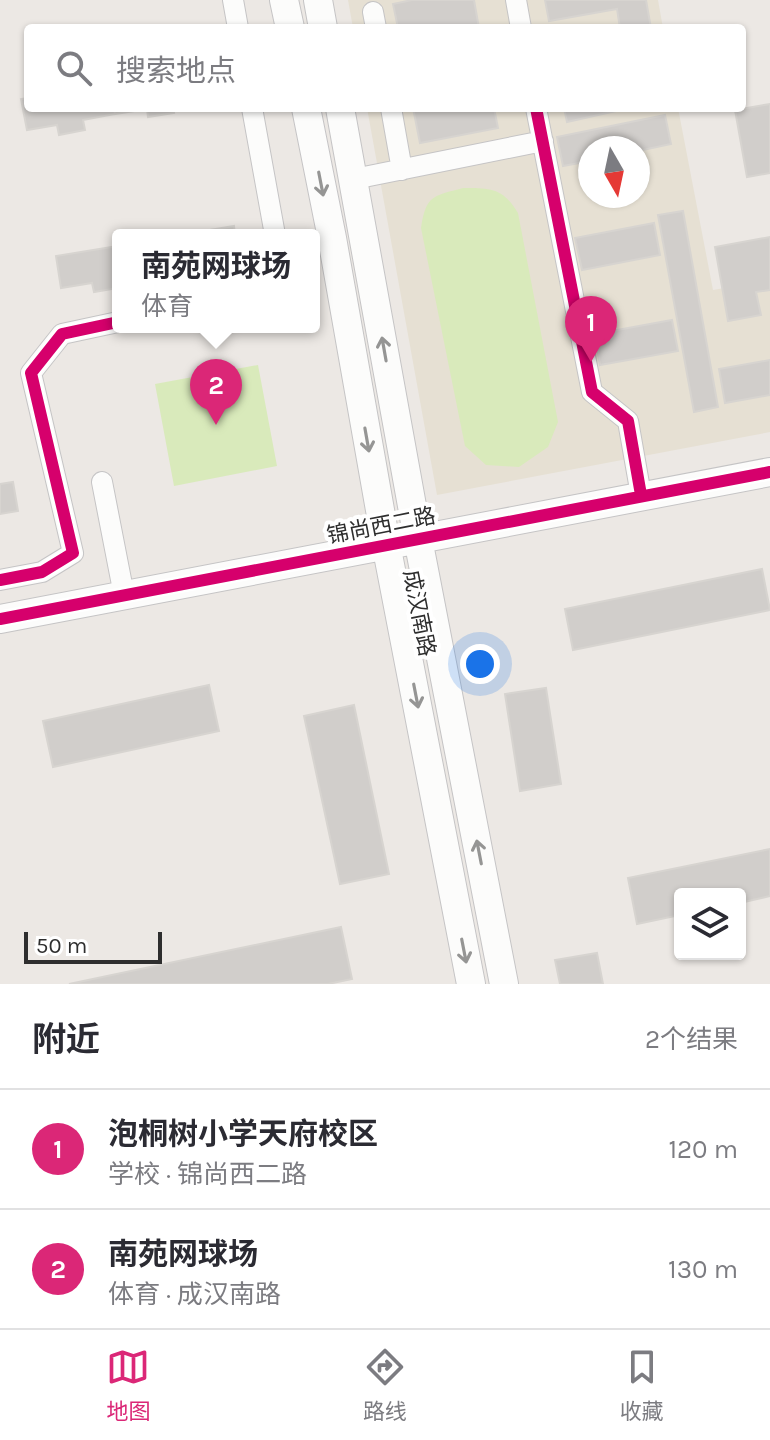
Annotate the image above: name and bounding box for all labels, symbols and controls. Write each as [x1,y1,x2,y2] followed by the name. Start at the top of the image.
[24,24,746,112] search box
[52,46,96,90] icon: search
[116,53,236,89] text: 搜索地点
[578,136,650,208] north arrow
[315,171,330,197] one-way arrow
[112,229,320,333] popup
[141,248,291,284] text: 南苑网球场
[141,291,193,322] text: 体育
[565,296,617,362] pin: 1
[376,337,391,362] one-way arrow
[190,359,242,425] pin: 2
[361,427,376,453] one-way arrow
[325,503,438,549] street label: 锦尚西二路
[398,568,440,659] street label: 成汉南路
[460,644,500,684] your location
[409,683,424,708] one-way arrow
[471,840,486,866] one-way arrow
[674,888,746,960] map controls
[674,888,746,960] button: layers
[24,928,162,964] scale bar
[36,933,87,959] text: 50 m
[458,938,473,963] one-way arrow
[32,1020,100,1060] text: 附近
[645,1024,738,1055] text: 2个结果
[108,1116,378,1152] text: 泡桐树小学天府校区
[53,1134,63,1165] text: 1
[668,1134,738,1165] text: 120 m
[108,1159,307,1190] text: 学校 · 锦尚西二路
[108,1236,258,1272] text: 南苑网球场
[50,1254,66,1285] text: 2
[668,1254,738,1285] text: 130 m
[108,1279,281,1310] text: 体育 · 成汉南路
[106,1345,150,1425] tab: 地图
[363,1345,407,1425] tab: 路线
[620,1345,664,1425] tab: 收藏

